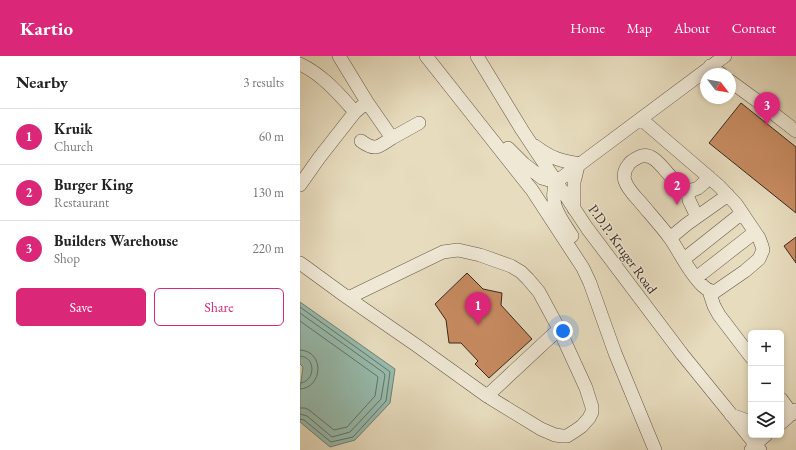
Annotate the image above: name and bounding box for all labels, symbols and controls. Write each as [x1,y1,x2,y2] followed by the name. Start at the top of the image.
[20,16,73,41] text: Kartio
[570,19,605,37] text: Home
[627,19,652,37] text: Map
[674,19,710,37] text: About
[732,19,776,37] text: Contact
[700,68,736,104] north arrow
[16,71,68,93] text: Nearby
[243,74,284,91] text: 3 results
[754,92,780,125] pin: 3
[54,119,93,138] text: Kruik
[26,128,32,145] text: 1
[259,128,284,145] text: 60 m
[54,138,93,155] text: Church
[664,172,690,205] pin: 2
[54,175,133,194] text: Burger King
[26,184,32,201] text: 2
[253,184,284,201] text: 130 m
[54,194,109,211] text: Restaurant
[585,201,662,298] street label: P.D.P. Kruger Road
[54,231,178,250] text: Builders Warehouse
[26,240,32,257] text: 3
[253,240,284,257] text: 220 m
[54,250,80,267] text: Shop
[16,288,146,326] button: Save
[154,288,284,326] button: Share
[465,292,491,325] pin: 1
[553,321,573,341] your location
[748,330,784,438] map controls
[748,330,784,366] button: +
[748,366,784,402] button: −
[748,402,784,438] button: layers

